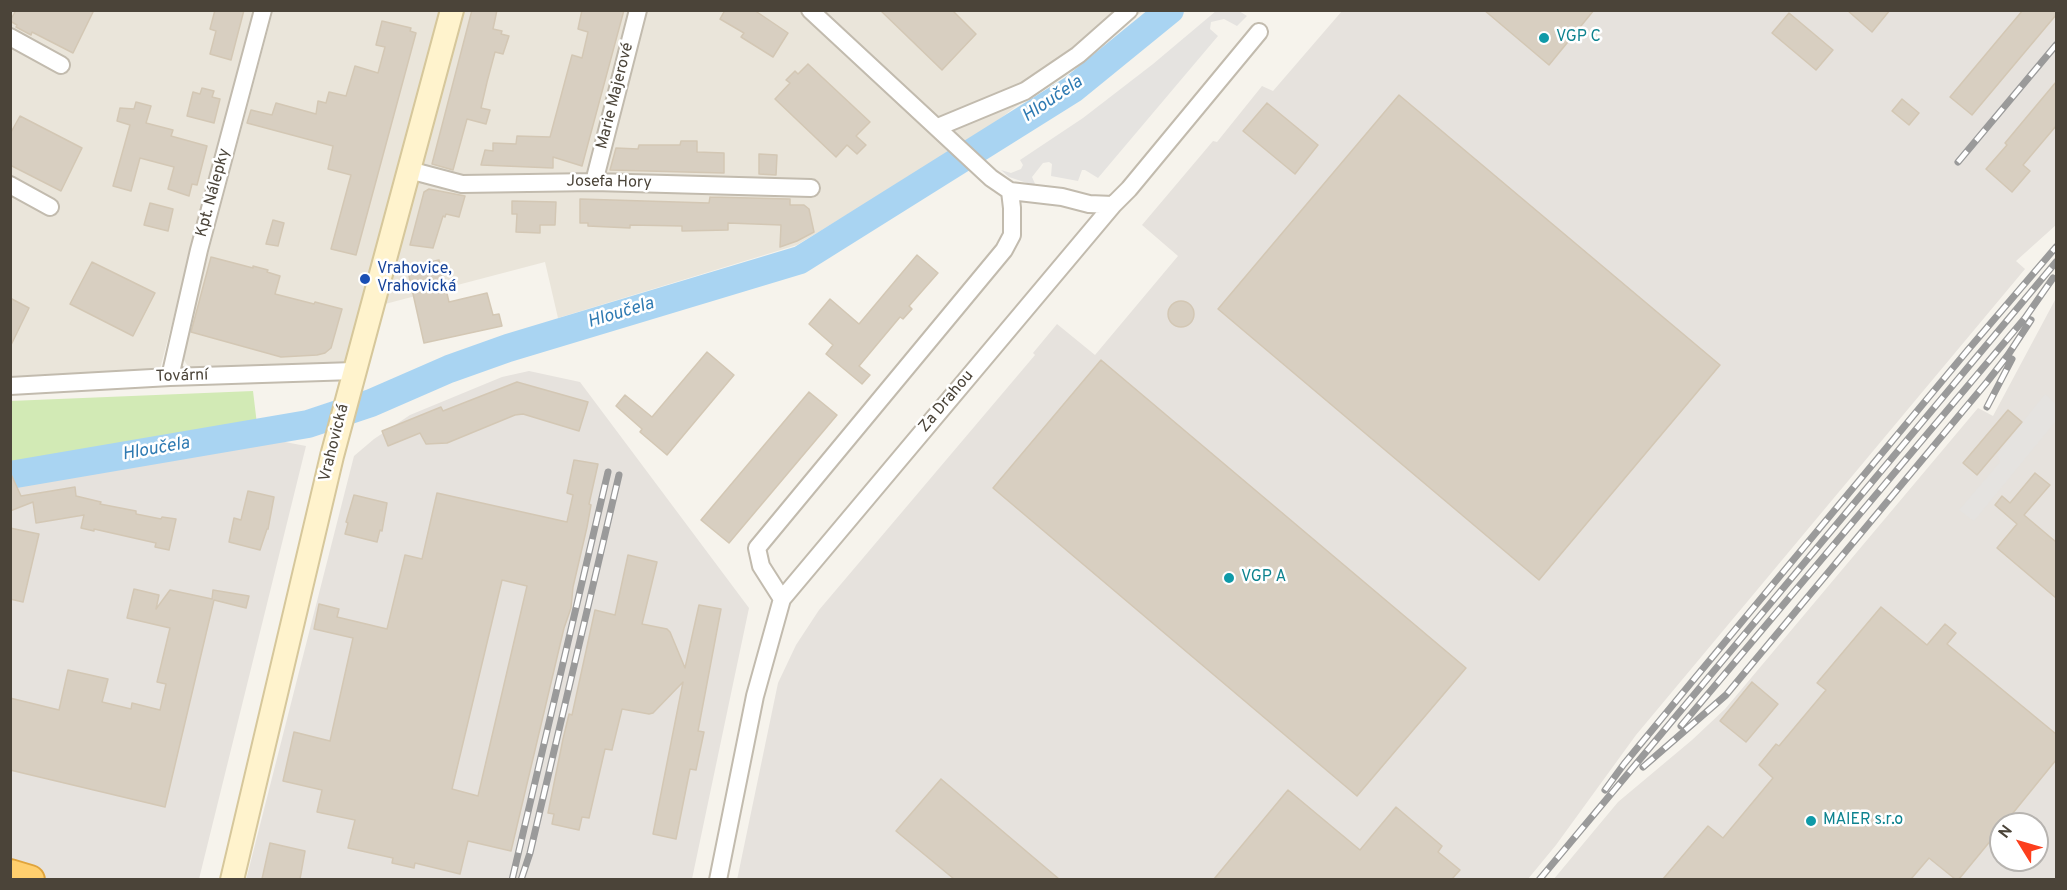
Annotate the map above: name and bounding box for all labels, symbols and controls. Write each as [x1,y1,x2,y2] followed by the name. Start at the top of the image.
[1556,28,1601,48] place label: VGP C
[1537,31,1551,45] marker: VGP C
[593,41,639,151] street label: Marie Majerové
[1019,72,1087,128] water label: Hloučela
[193,147,235,239] street label: Kpt. Nálepky
[566,173,652,193] street label: Josefa Hory
[377,260,456,298] place label: Vrahovice, Vrahovická
[358,272,372,286] marker: Vrahovice, Vrahovická
[585,294,657,334] water label: Hloučela
[155,366,209,388] street label: Tovární
[916,367,978,437] street label: Za Drahou
[316,402,354,484] street label: Vrahovická
[121,433,191,467] water label: Hloučela
[1241,568,1286,588] place label: VGP A
[1222,571,1236,585] marker: VGP A
[1823,811,1903,831] place label: MAIER s.r.o
[1989,812,2049,872] north arrow
[1804,814,1818,828] marker: MAIER s.r.o
[1995,822,2018,843] text: N

